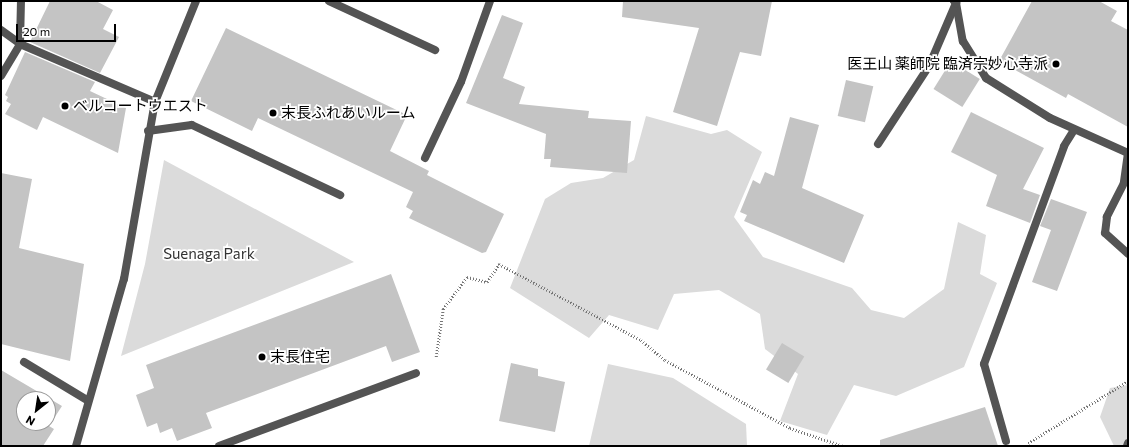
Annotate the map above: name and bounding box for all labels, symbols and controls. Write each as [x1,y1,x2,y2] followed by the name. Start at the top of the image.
[18,16,118,42] scale bar
[23,24,50,38] text: 20 m
[847,55,1048,73] place label: 医王山 薬師院 臨済宗妙心寺派
[1051,59,1061,69] marker: 医王山 薬師院 臨済宗妙心寺派
[73,97,208,115] place label: ベルコートウエスト
[60,101,70,111] marker: ベルコートウエスト
[281,104,416,122] place label: 末長ふれあいルーム
[268,108,278,118] marker: 末長ふれあいルーム
[163,245,255,263] park label: Suenaga Park
[270,348,330,366] place label: 末長住宅
[257,352,267,362] marker: 末長住宅
[16,391,56,431] north arrow
[23,413,37,429] text: N

